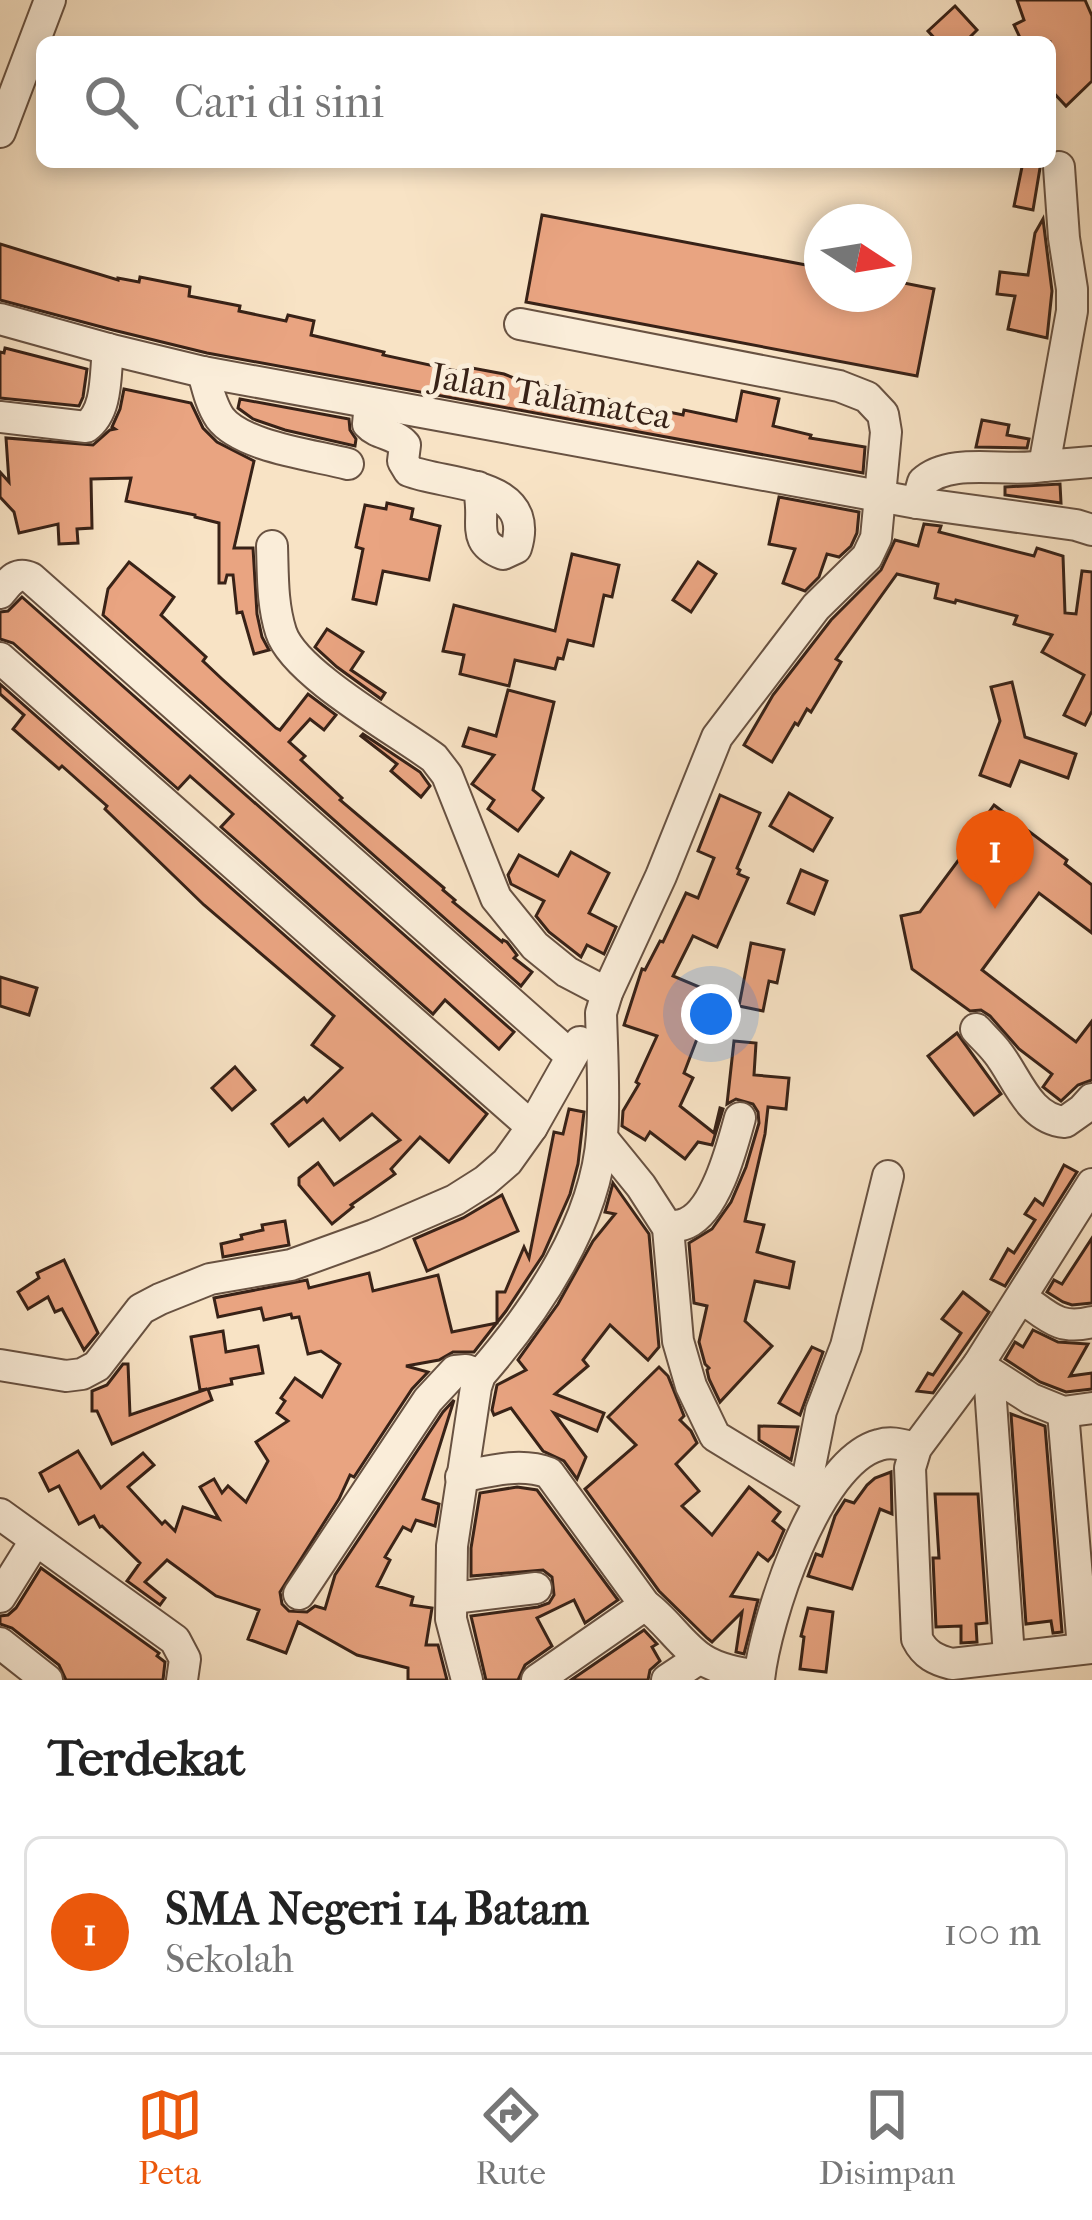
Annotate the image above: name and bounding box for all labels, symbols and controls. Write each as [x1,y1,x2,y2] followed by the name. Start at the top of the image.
[36,36,1056,168] search box
[78,69,144,135] icon: search
[174,76,384,129] text: Cari di sini
[804,204,912,312] north arrow
[425,354,675,438] street label: Jalan Talamatea
[956,810,1034,909] pin: 1
[681,984,741,1044] your location
[48,1728,245,1788] text: Terdekat
[165,1883,589,1936] text: SMA Negeri 14 Batam
[83,1909,97,1955] text: 1
[943,1909,1041,1955] text: 100 m
[165,1936,294,1982] text: Sekolah
[137,2082,203,2193] tab: Peta
[476,2082,546,2193] tab: Rute
[819,2082,955,2193] tab: Disimpan

